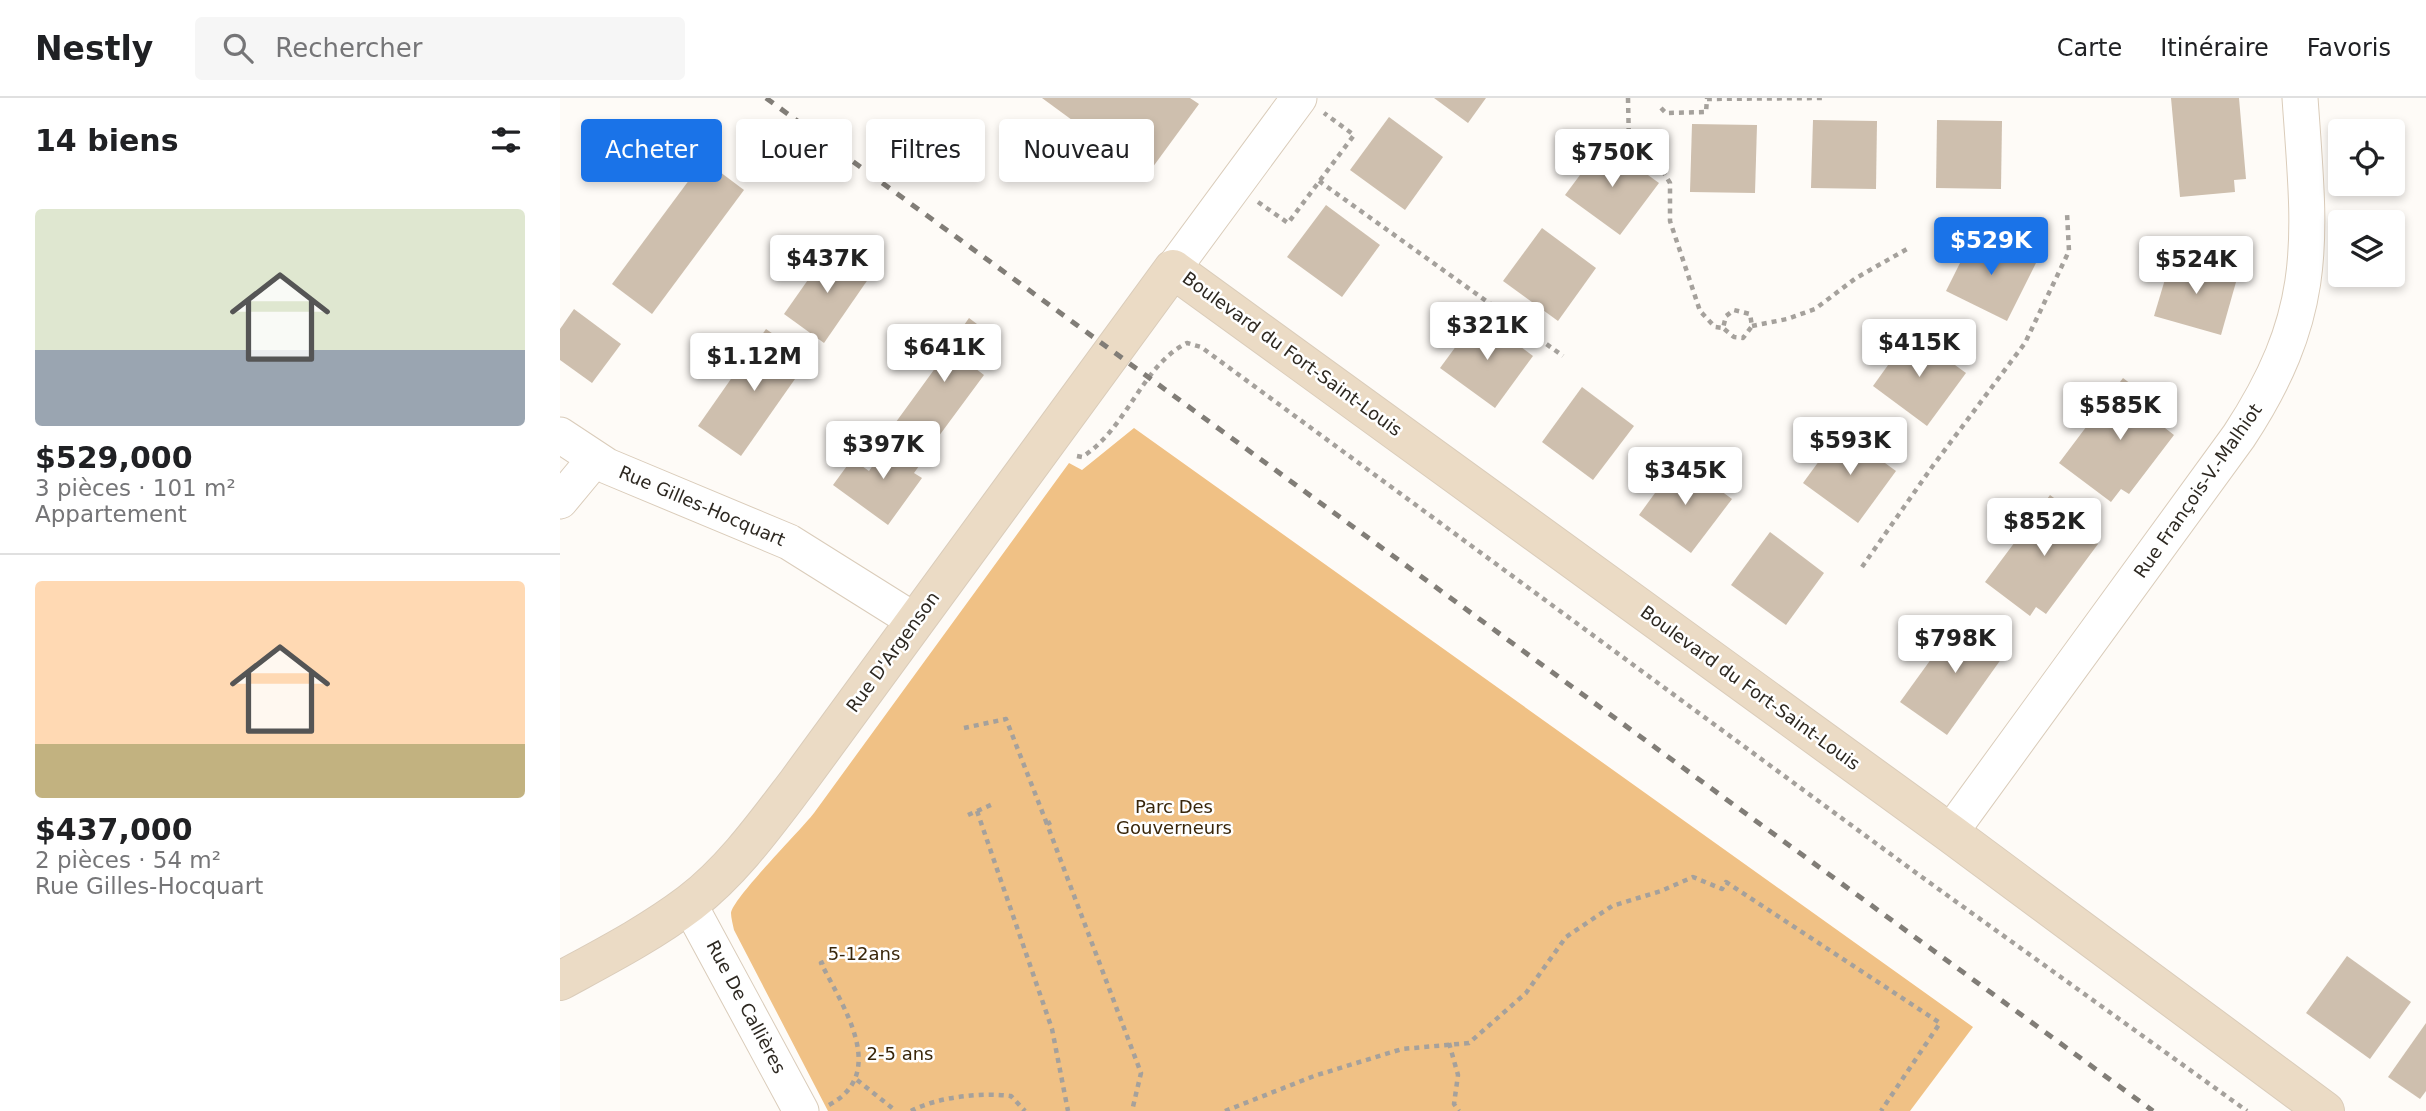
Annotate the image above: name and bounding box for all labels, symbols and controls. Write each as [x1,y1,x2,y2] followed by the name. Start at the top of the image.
[195,17,685,80] search box
[35,29,153,68] text: Nestly
[219,29,257,67] icon: search
[275,33,423,63] text: Rechercher
[2057,34,2122,62] text: Carte
[2160,34,2269,62] text: Itinéraire
[2307,34,2391,62] text: Favoris
[581,119,722,182] chip: Acheter
[736,119,852,182] chip: Louer
[866,119,985,182] chip: Filtres
[999,119,1154,182] chip: Nouveau
[2328,119,2405,287] map controls
[2328,119,2405,196] button: locate
[487,121,525,159] icon: filters
[35,123,179,158] text: 14 biens
[1563,130,1661,189] pin: $750K
[1571,139,1653,165] text: $750K
[2328,210,2405,287] button: layers
[1942,218,2040,277] pin: $529K
[1950,227,2032,253] text: $529K
[778,236,876,295] pin: $437K
[2147,236,2245,296] pin: $524K
[786,245,868,271] text: $437K
[2155,246,2237,272] text: $524K
[217,254,343,380] icon: home
[1179,267,1406,440] street label: Boulevard du Fort-Saint-Louis
[1438,302,1536,362] pin: $321K
[1446,312,1528,338] text: $321K
[1870,320,1968,379] pin: $415K
[895,324,993,384] pin: $641K
[1878,329,1960,355] text: $415K
[697,334,811,393] pin: $1.12M
[903,334,985,360] text: $641K
[706,343,802,369] text: $1.12M
[2071,382,2169,442] pin: $585K
[2079,392,2161,418] text: $585K
[2129,400,2266,582] street label: Rue François-V.-Malhiot
[1801,418,1899,477] pin: $593K
[834,422,932,481] pin: $397K
[1809,427,1891,453] text: $593K
[842,431,924,457] text: $397K
[35,440,193,475] text: $529,000
[1636,448,1734,507] pin: $345K
[1644,457,1726,483] text: $345K
[616,461,788,550] street label: Rue Gilles-Hocquart
[35,475,236,501] text: 3 pièces · 101 m²
[1995,498,2093,558] pin: $852K
[35,501,187,527] text: Appartement
[2003,508,2085,534] text: $852K
[842,587,943,716] street label: Rue D'Argenson
[1637,601,1864,774] street label: Boulevard du Fort-Saint-Louis
[1906,616,2004,675] pin: $798K
[1914,625,1996,651] text: $798K
[217,626,343,752] icon: home
[1116,796,1232,838] park label: Parc Des Gouverneurs
[35,812,193,847] text: $437,000
[35,847,221,873] text: 2 pièces · 54 m²
[35,873,263,899] text: Rue Gilles-Hocquart
[702,937,790,1077] street label: Rue De Callières
[828,943,900,964] park label: 5-12ans
[867,1043,933,1064] park label: 2-5 ans

